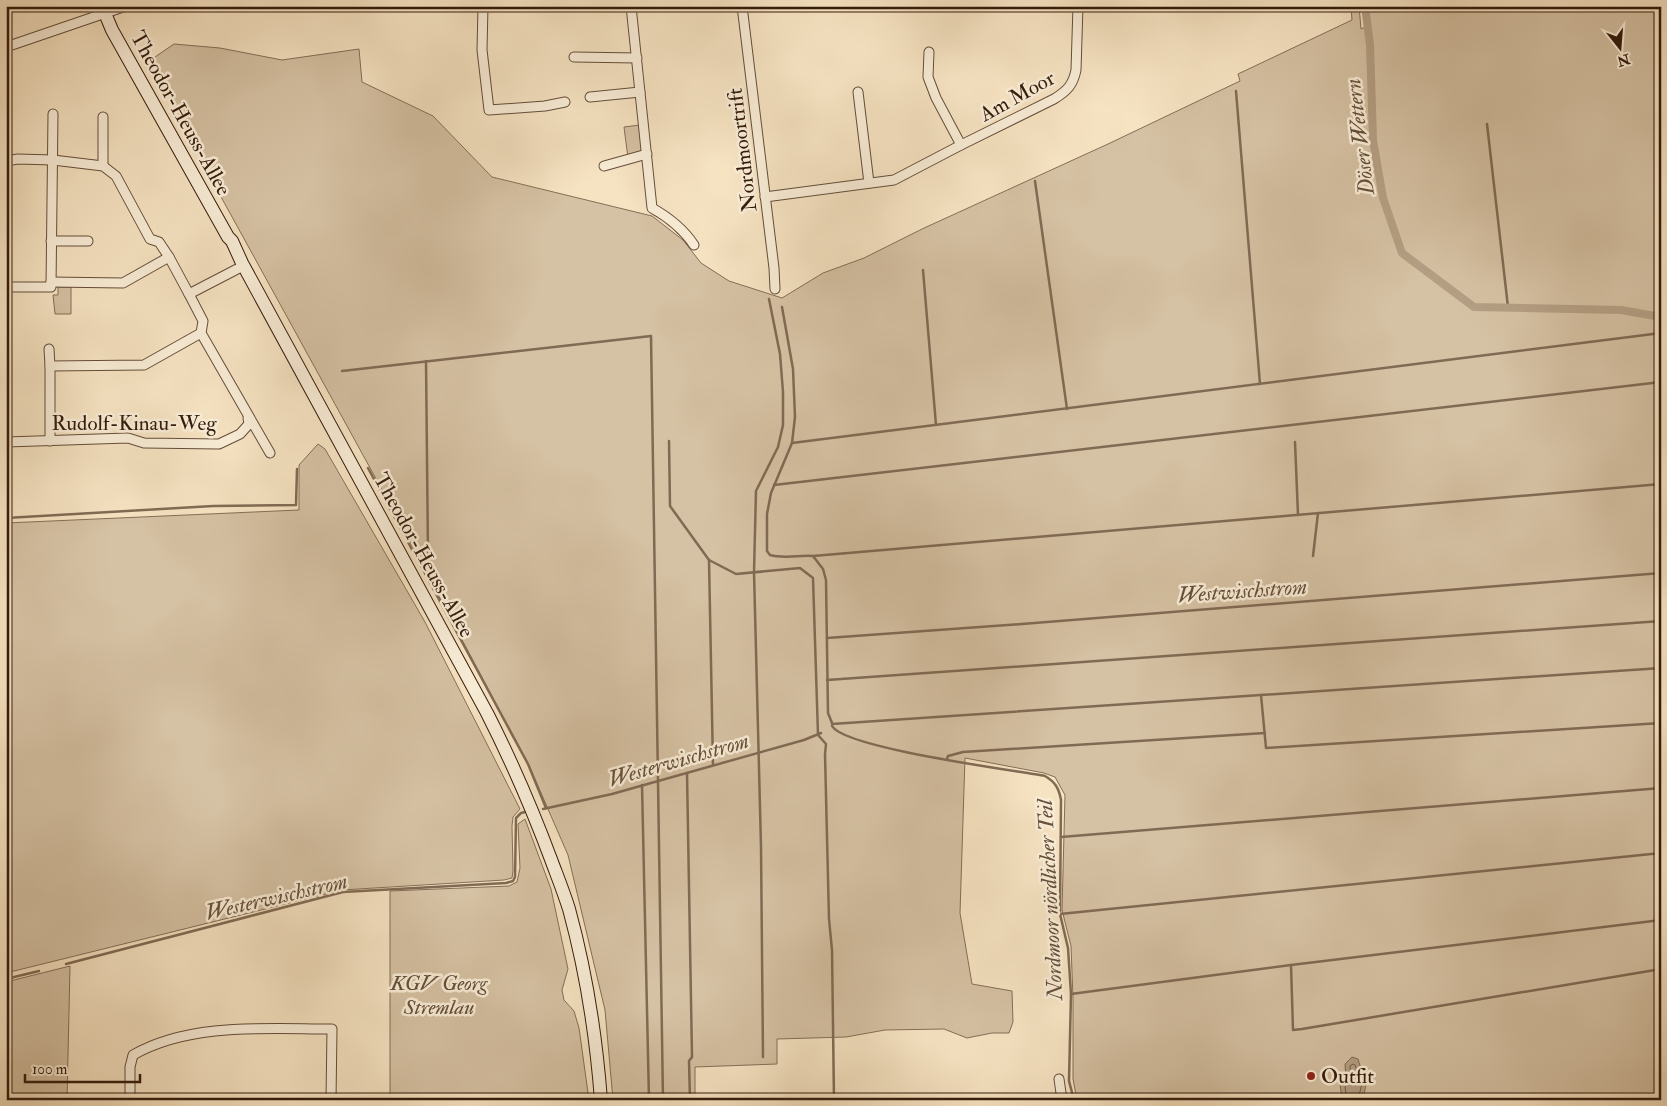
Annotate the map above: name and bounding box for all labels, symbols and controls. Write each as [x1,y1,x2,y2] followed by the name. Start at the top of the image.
[1594,22,1644,72] north arrow
[124,26,237,200] street label: Theodor-Heuss-Allee
[1615,50,1633,70] text: N
[974,65,1060,129] street label: Am Moor
[1339,77,1381,198] water label: Döser Wettern
[721,86,763,213] street label: Nordmoortrift
[51,410,217,437] street label: Rudolf-Kinau-Weg
[367,468,480,642] street label: Theodor-Heuss-Allee
[1176,573,1308,609] water label: Westwischstrom
[605,726,752,793] water label: Westerwischstrom
[1031,797,1069,1002] water label: Nordmoor nördlicher Teil
[202,867,350,927] water label: Westerwischstrom
[390,970,489,1021] park label: KGV Georg Stremlau
[25,1051,140,1083] scale bar
[32,1060,68,1079] text: 100 m
[1321,1063,1374,1090] place label: Outfit
[1305,1070,1317,1082] marker: Outfit

